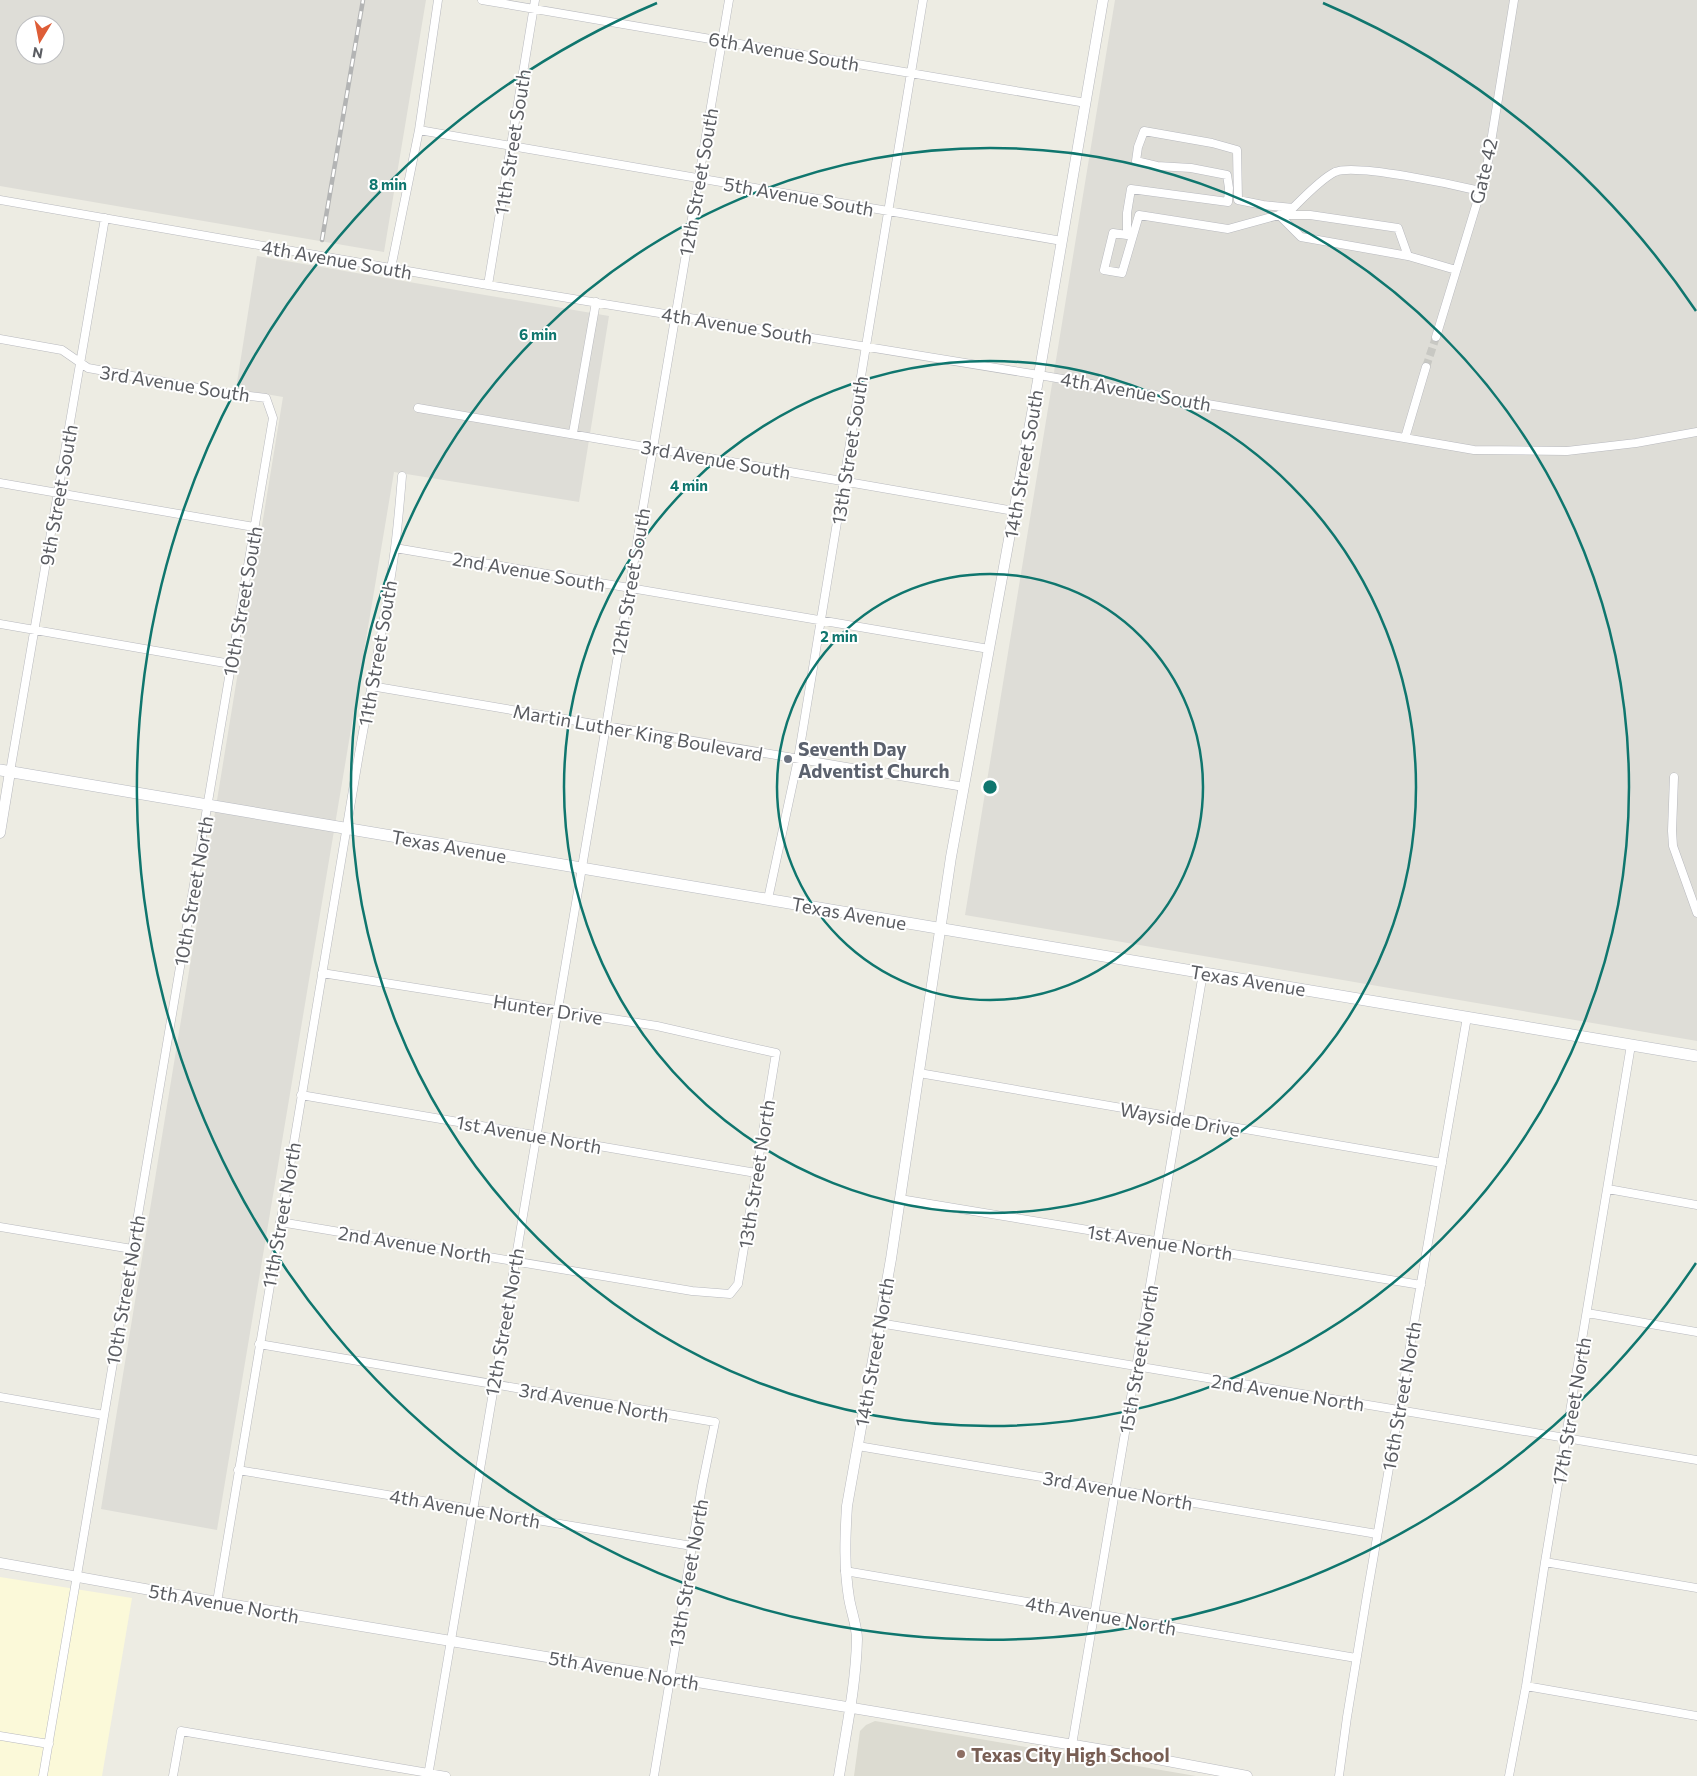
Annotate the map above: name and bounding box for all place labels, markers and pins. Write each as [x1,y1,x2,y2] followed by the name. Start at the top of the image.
[798,737,949,782] place label: Seventh Day Adventist Church
[782,753,794,765] marker: Seventh Day Adventist Church
[981,778,999,796] centre of rings
[971,1743,1170,1766] place label: Texas City High School
[955,1748,967,1760] marker: Texas City High School

